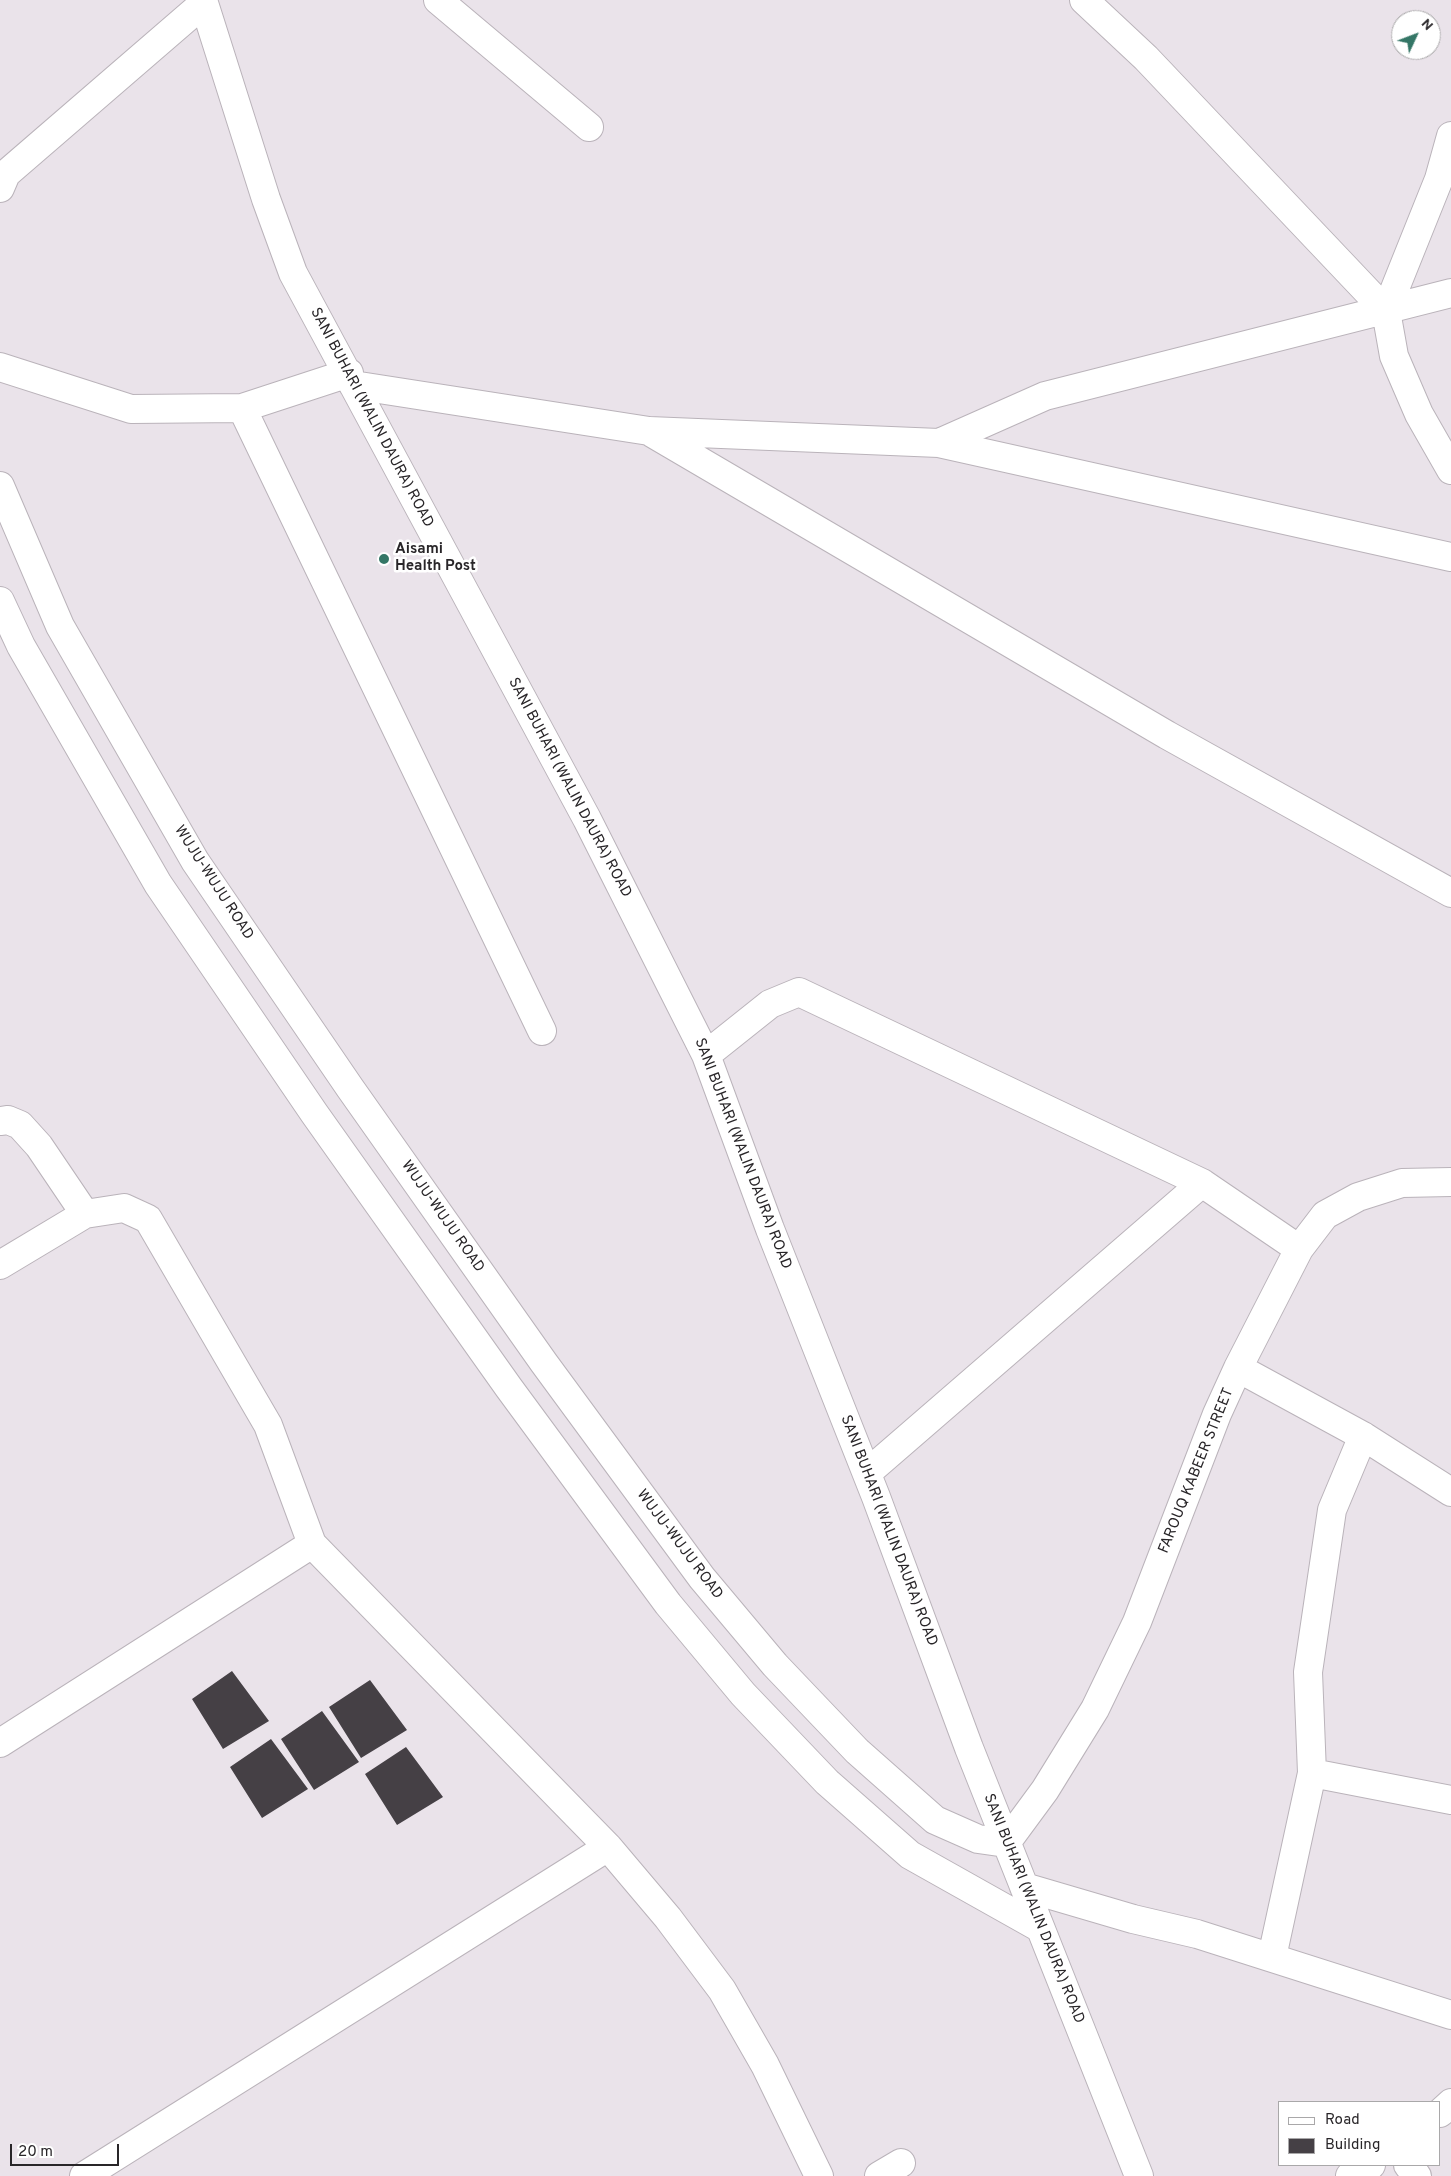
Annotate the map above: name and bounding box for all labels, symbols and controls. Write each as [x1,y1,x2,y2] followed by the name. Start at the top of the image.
[1391,10,1441,60] north arrow
[1417,16,1436,35] text: N
[305,305,437,531] street label: SANI BUHARI (WALIN DAURA) ROAD
[395,541,476,576] place label: Aisami Health Post
[377,552,391,566] marker: Aisami Health Post
[503,675,635,901] street label: SANI BUHARI (WALIN DAURA) ROAD
[169,823,257,943] street label: WUJU-WUJU ROAD
[690,1036,794,1272] street label: SANI BUHARI (WALIN DAURA) ROAD
[397,1158,487,1276] street label: WUJU-WUJU ROAD
[1156,1386,1238,1556] street label: FAROUQ KABEER STREET
[836,1413,940,1649] street label: SANI BUHARI (WALIN DAURA) ROAD
[632,1487,726,1603] street label: WUJU-WUJU ROAD
[979,1792,1087,2026] street label: SANI BUHARI (WALIN DAURA) ROAD
[1278,2101,1441,2166] legend
[1325,2111,1360,2130] text: Road
[12,2134,121,2166] scale bar
[1325,2136,1380,2155] text: Building
[18,2143,53,2162] text: 20 m

